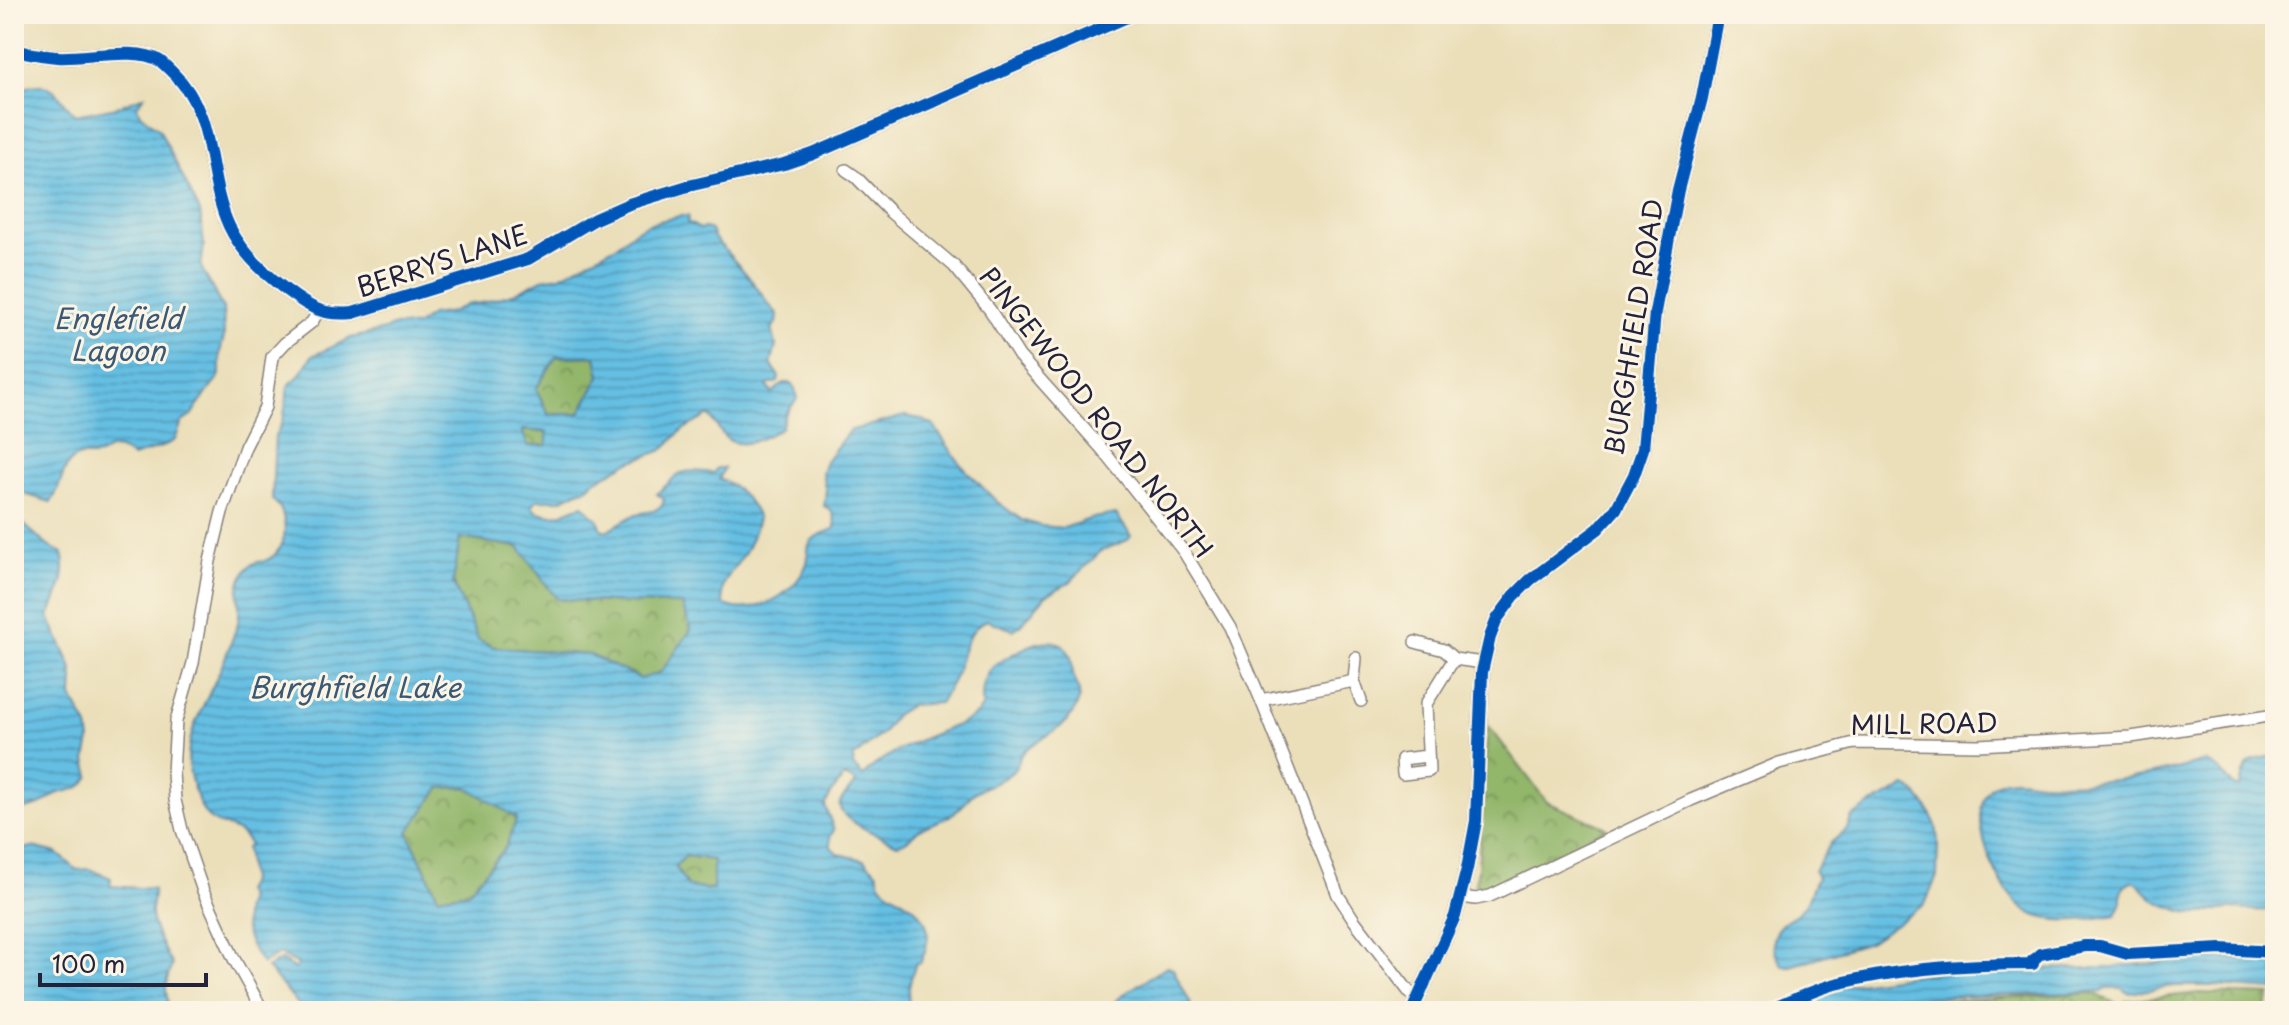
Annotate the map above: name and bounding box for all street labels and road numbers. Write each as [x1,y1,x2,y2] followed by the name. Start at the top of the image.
[1593,196,1673,458] street label: BURGHFIELD ROAD
[351,214,533,306] street label: BERRYS LANE
[971,258,1223,566] street label: PINGEWOOD ROAD NORTH
[1850,702,1998,744] street label: MILL ROAD

